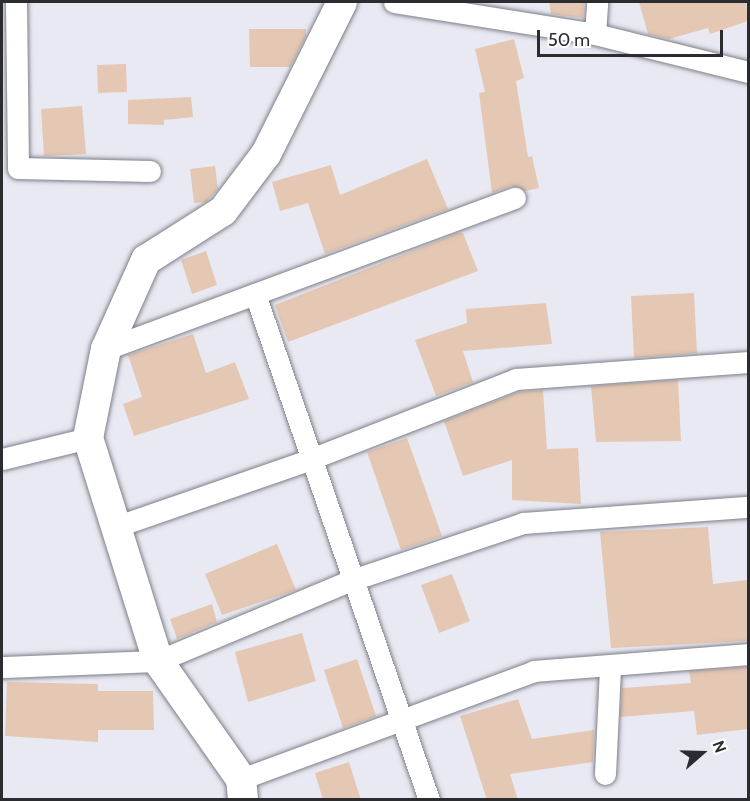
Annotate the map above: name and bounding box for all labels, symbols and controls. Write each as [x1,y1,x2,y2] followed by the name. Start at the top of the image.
[540,18,726,56] scale bar
[548,29,590,51] text: 50 m
[672,723,732,783] north arrow
[709,738,730,755] text: N

